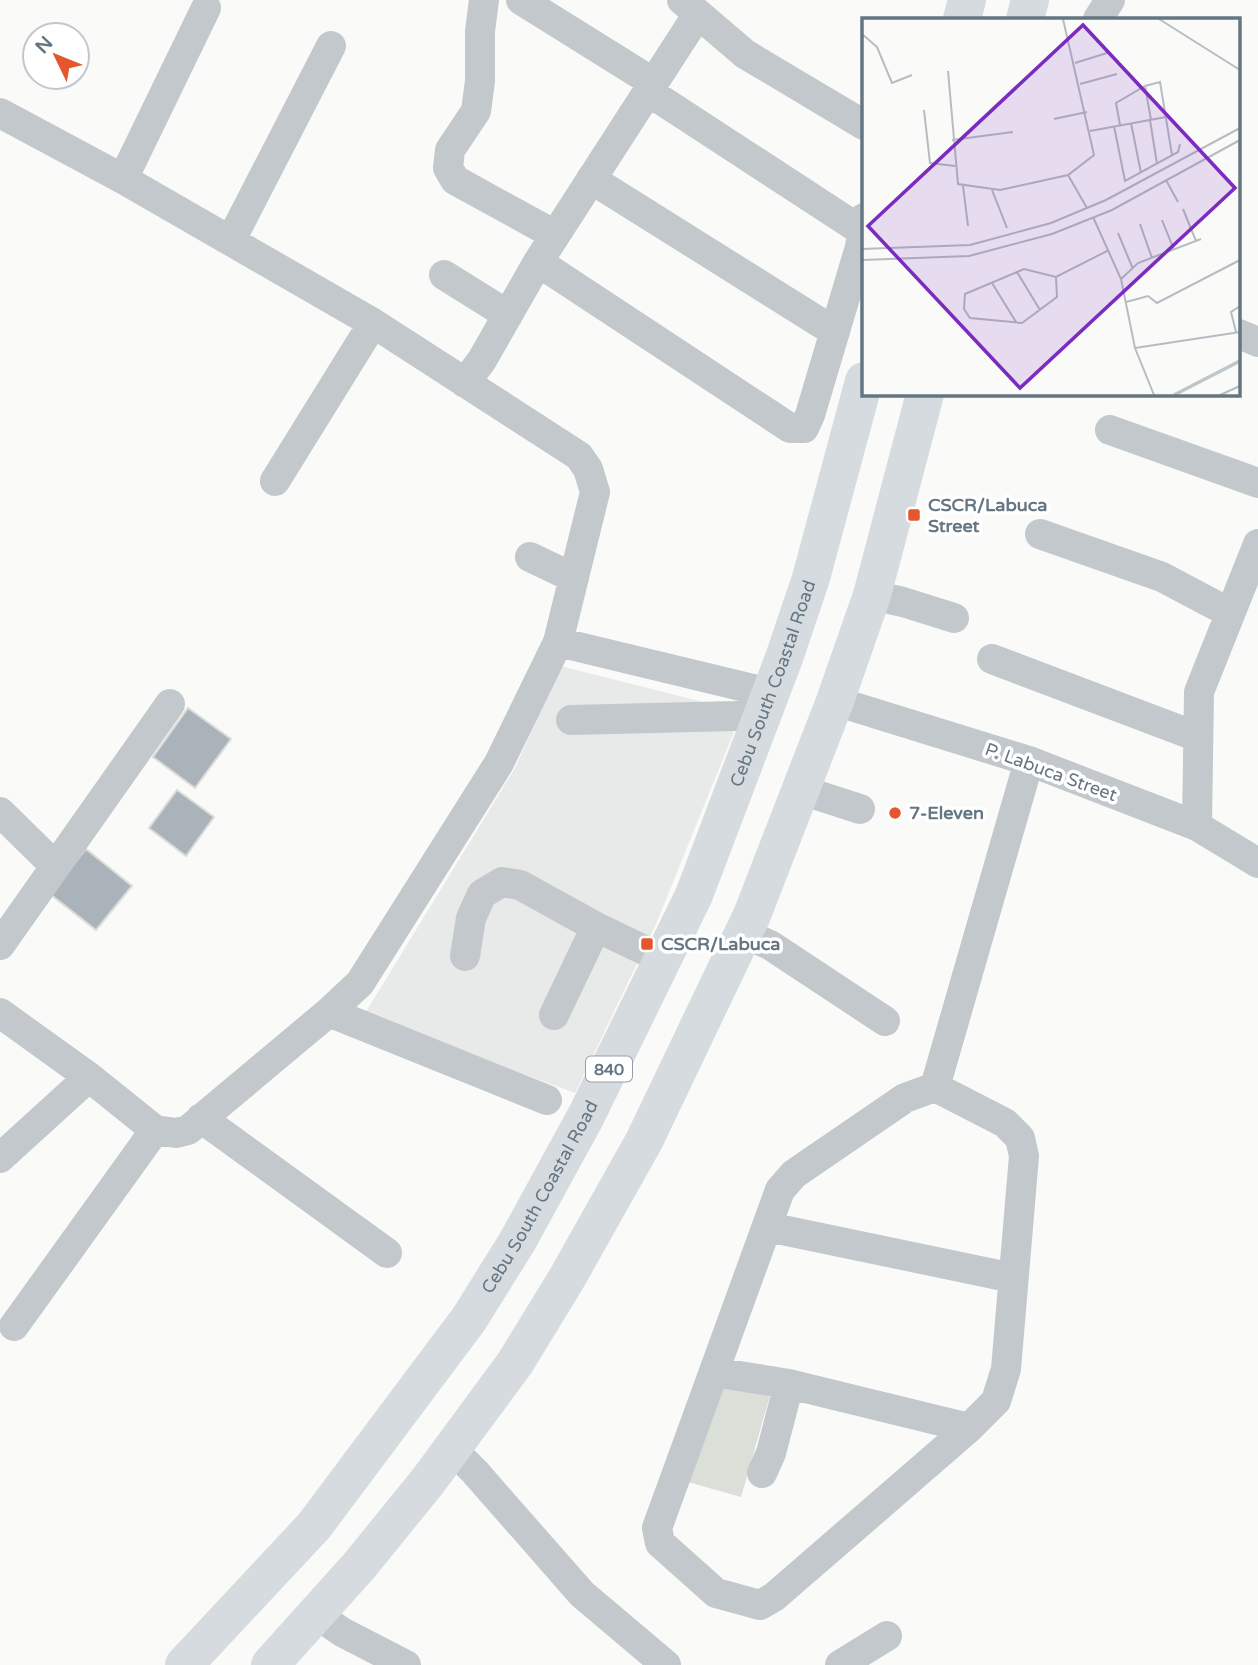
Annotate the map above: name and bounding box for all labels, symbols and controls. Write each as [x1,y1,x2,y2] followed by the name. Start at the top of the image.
[862,18,1240,396] inset map
[21,21,91,91] north arrow
[31,32,58,58] text: N
[928,494,1047,537] place label: CSCR/Labuca Street
[906,507,922,523] marker: CSCR/Labuca Street
[725,577,820,790] street label: Cebu South Coastal Road
[982,738,1120,806] street label: P. Labuca Street
[909,802,984,824] place label: 7-Eleven
[887,805,903,821] marker: 7-Eleven
[661,933,780,955] place label: CSCR/Labuca
[639,936,655,952] marker: CSCR/Labuca
[586,1056,632,1082] road number: 840
[477,1097,603,1298] street label: Cebu South Coastal Road

